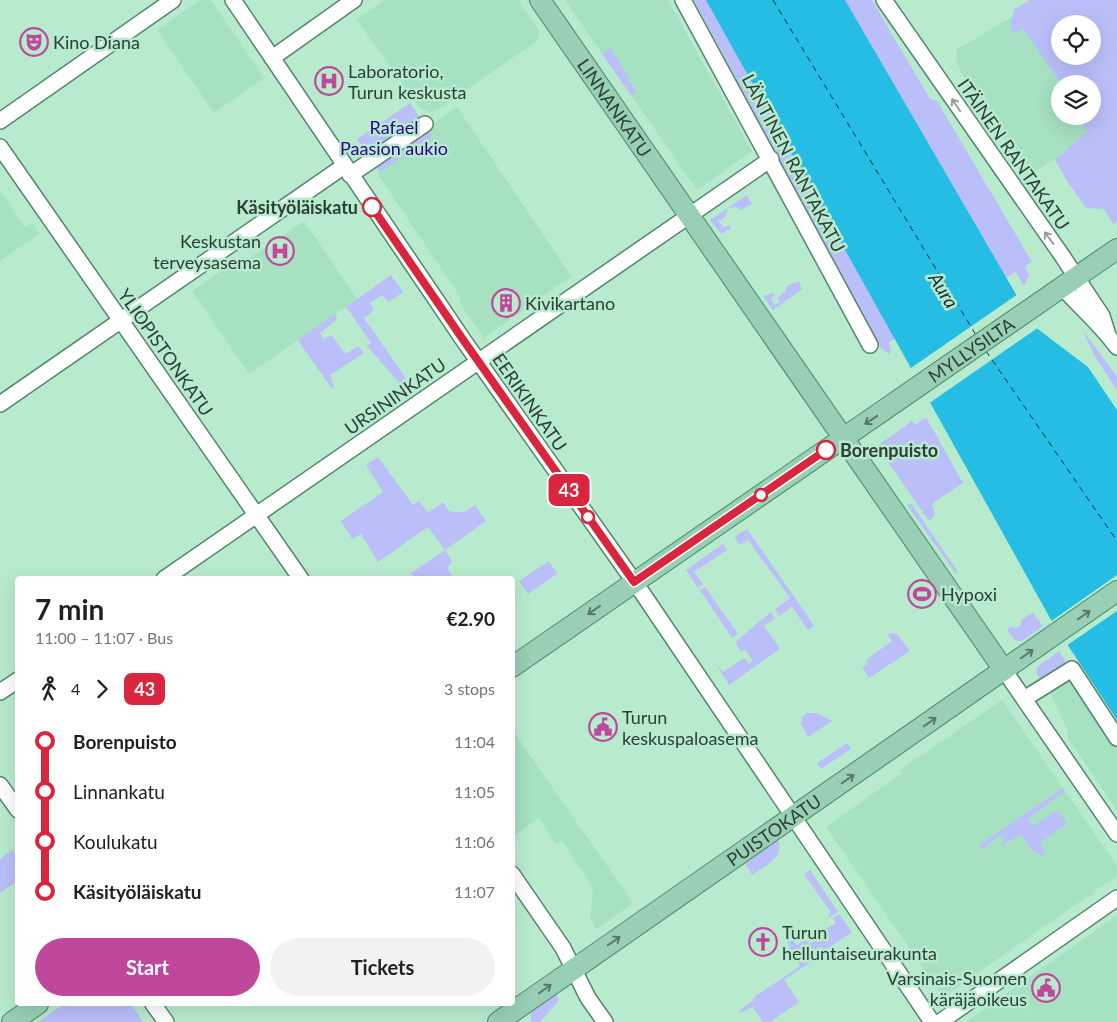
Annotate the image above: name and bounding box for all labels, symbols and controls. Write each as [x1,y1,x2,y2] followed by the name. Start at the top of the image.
[1051,15,1101,125] map controls
[1051,15,1101,65] button: locate
[19,27,49,57] theatre icon: Kino Diana
[53,31,140,53] place label: Kino Diana
[573,54,656,161] street label: LINNANKATU
[348,60,466,103] place label: Laboratorio, Turun keskusta
[314,66,344,96] hospital icon: Laboratorio, Turun keskusta
[738,70,850,256] street label: LÄNTINEN RANTAKATU
[953,74,1075,234] street label: ITÄINEN RANTAKATU
[1051,75,1101,125] button: layers
[951,98,961,112] one-way arrow
[340,116,448,159] park label: Rafael Paasion aukio
[236,196,358,218] place label: Käsityöläiskatu
[362,197,382,217] marker: Käsityöläiskatu
[153,230,261,273] place label: Keskustan terveysasema
[1044,231,1054,245] one-way arrow
[265,236,295,266] hospital icon: Keskustan terveysasema
[924,267,964,312] water label: Aura
[114,284,218,420] street label: YLIOPISTONKATU
[491,288,521,318] building icon: Kivikartano
[525,292,615,314] place label: Kivikartano
[924,312,1019,387] street label: MYLLYSILTA
[488,349,572,455] street label: EERIKINKATU
[340,353,450,439] street label: URSININKATU
[864,415,878,425] one-way arrow
[840,439,938,461] place label: Borenpuisto
[816,440,836,460] marker: Borenpuisto
[546,474,592,506] line badge: 43
[559,479,579,501] text: 43
[754,488,768,502] unlabelled marker
[581,510,595,524] unlabelled marker
[907,579,937,609] sports icon: Hypoxi
[941,583,997,605] place label: Hypoxi
[35,592,104,626] text: 7 min
[588,605,602,615] one-way arrow
[446,607,495,630] text: €2.90
[1077,610,1091,620] one-way arrow
[35,628,173,647] text: 11:00 – 11:07 · Bus
[1020,649,1034,659] one-way arrow
[35,675,63,703] icon: walk
[88,675,116,703] icon: forward
[134,678,155,700] text: 43
[71,679,80,698] text: 4
[444,679,495,698] text: 3 stops
[622,706,758,749] place label: Turun keskuspaloasema
[588,712,618,742] public building icon: Turun keskuspaloasema
[923,717,937,727] one-way arrow
[73,730,177,753] text: Borenpuisto
[454,732,495,751] text: 11:04
[841,774,855,784] one-way arrow
[73,780,165,803] text: Linnankatu
[454,782,495,801] text: 11:05
[722,790,825,870] street label: PUISTOKATU
[73,830,158,853] text: Koulukatu
[454,832,495,851] text: 11:06
[73,880,202,903] text: Käsityöläiskatu
[454,882,495,901] text: 11:07
[782,921,937,964] place label: Turun helluntaiseurakunta
[748,927,778,957] church icon: Turun helluntaiseurakunta
[606,936,620,946] one-way arrow
[35,938,260,996] button: Start
[270,938,495,996] button: Tickets
[887,967,1027,1010] place label: Varsinais-Suomen käräjäoikeus
[1031,973,1061,1003] public building icon: Varsinais-Suomen käräjäoikeus
[538,984,552,994] one-way arrow

